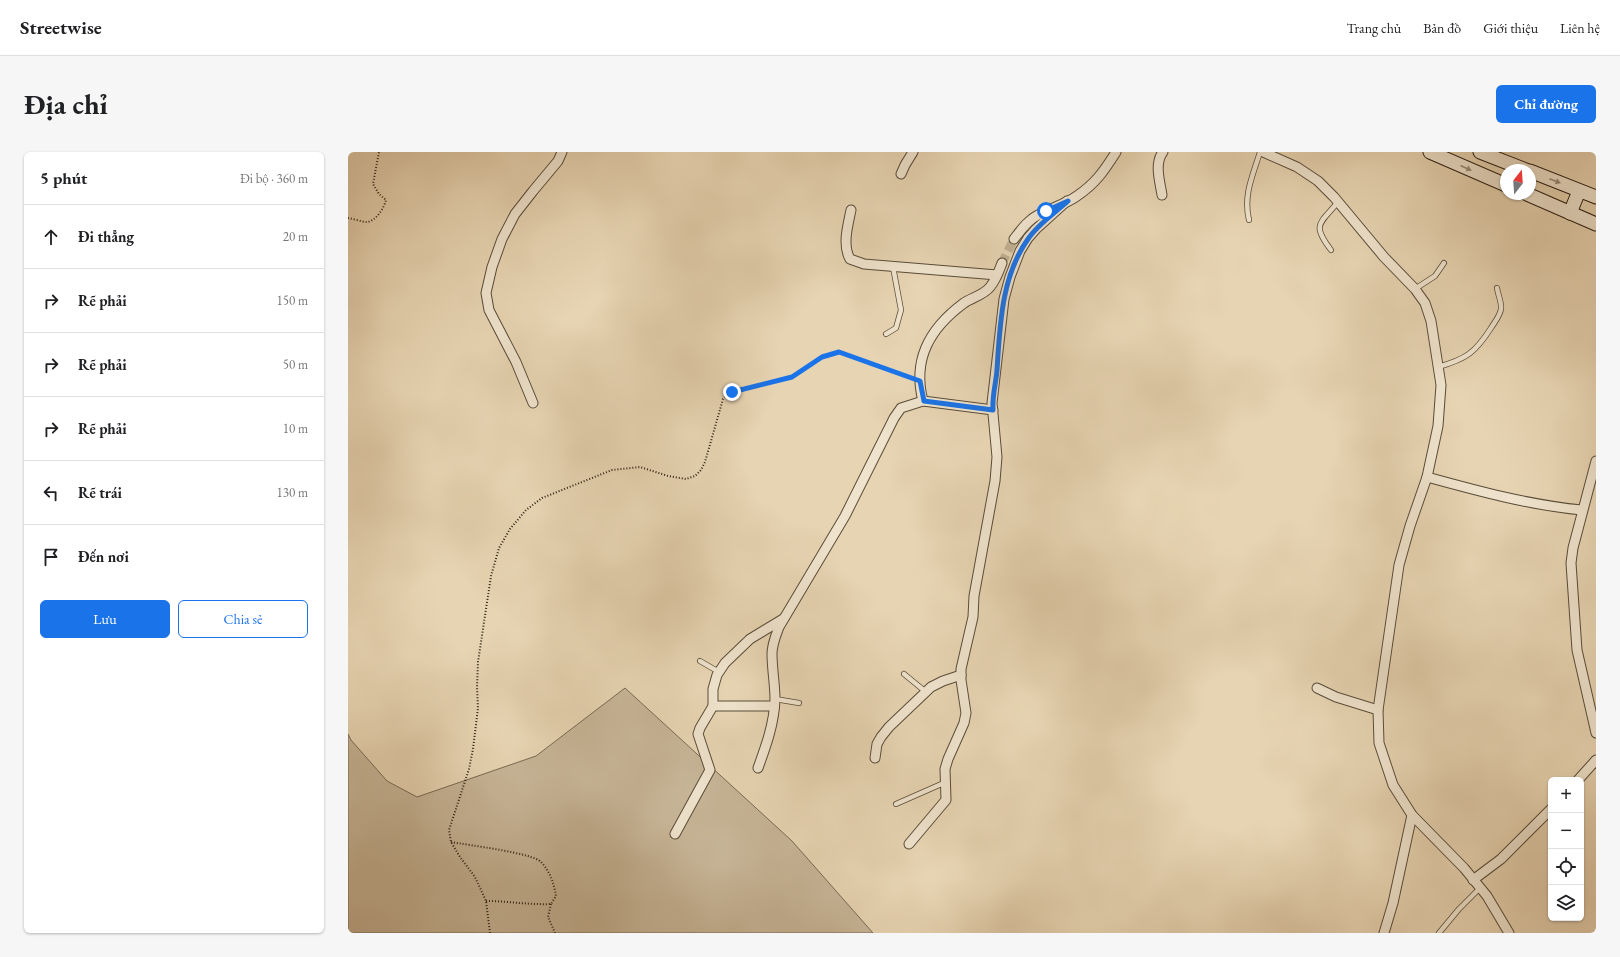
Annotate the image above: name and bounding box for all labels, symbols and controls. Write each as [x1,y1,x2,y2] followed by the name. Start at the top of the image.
[20,15,102,40] text: Streetwise
[1346,19,1401,37] text: Trang chủ
[1423,19,1461,37] text: Bản đồ
[1483,19,1538,37] text: Giới thiệu
[1560,19,1600,37] text: Liên hệ
[1496,85,1596,123] button: Chỉ đường
[24,86,108,122] text: Địa chỉ
[1460,164,1472,171] one-way arrow
[1500,164,1536,200] north arrow
[40,167,87,189] text: 5 phút
[240,170,308,187] text: Đi bộ · 360 m
[1549,179,1561,185] one-way arrow
[1037,202,1055,220] route start
[40,226,62,248] icon: ahead
[78,227,134,246] text: Đi thẳng
[283,228,308,245] text: 20 m
[40,290,62,312] icon: right
[78,291,127,310] text: Rẽ phải
[277,292,308,309] text: 150 m
[40,354,62,376] icon: right
[78,355,127,374] text: Rẽ phải
[283,356,308,373] text: 50 m
[723,383,741,401] route end
[40,418,62,440] icon: right
[78,419,127,438] text: Rẽ phải
[283,420,308,437] text: 10 m
[40,482,62,504] icon: left
[78,483,122,502] text: Rẽ trái
[277,484,308,501] text: 130 m
[40,546,62,568] icon: arrive
[78,547,129,566] text: Đến nơi
[40,600,170,638] button: Lưu
[178,600,308,638] button: Chia sẻ
[1548,777,1584,921] map controls
[1548,777,1584,813] button: +
[1548,813,1584,849] button: −
[1548,849,1584,885] button: locate
[1548,885,1584,921] button: layers

